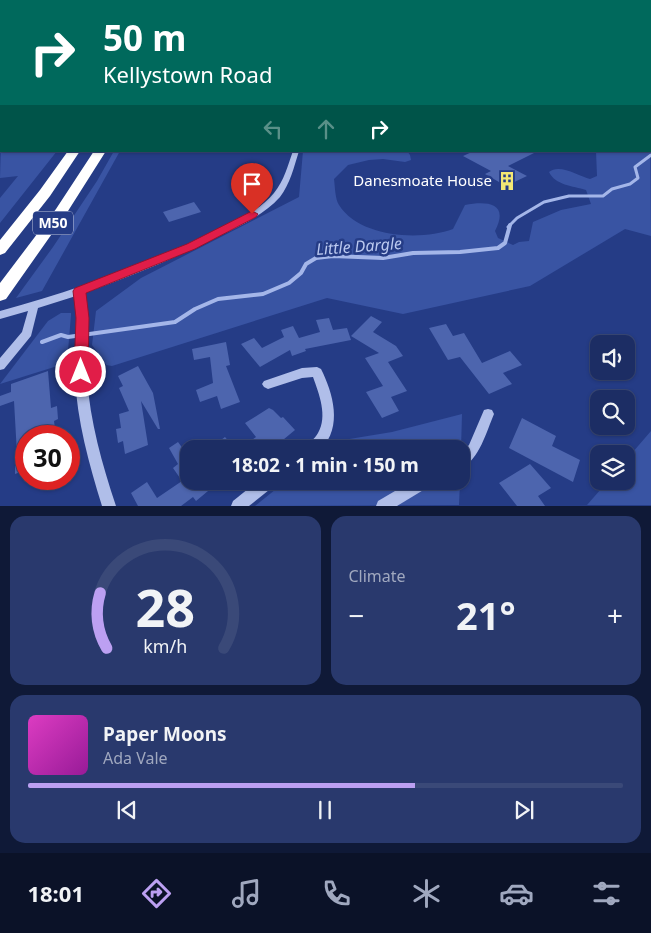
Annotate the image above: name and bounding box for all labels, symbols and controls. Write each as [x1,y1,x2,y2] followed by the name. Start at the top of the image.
[103,14,186,61] text: 50 m
[20,20,85,85] icon: right
[103,59,272,89] text: Kellystown Road
[259,115,287,143] icon: left
[312,115,340,143] icon: ahead
[365,115,393,143] icon: right
[231,163,273,214] pin
[238,170,266,198] icon: arrive
[353,170,492,190] place label: Danesmoate House
[496,170,518,192] building icon: Danesmoate House
[33,212,73,234] road number: M50
[315,232,403,260] water label: Little Dargle
[590,335,635,490] map controls
[590,335,635,380] button: sound
[54,345,106,397] position arrow
[590,390,635,435] button: search
[15,425,80,490] speed limit sign: 30
[590,445,635,490] button: layers
[231,452,419,478] text: 18:02 · 1 min · 150 m
[349,565,406,587] text: Climate
[136,571,195,642] text: 28
[456,589,516,641] text: 21°
[349,596,365,634] text: −
[607,596,623,634] text: +
[143,634,187,658] text: km/h
[103,721,227,747] text: Paper Moons
[103,747,168,769] text: Ada Vale
[113,796,141,824] icon: previous
[311,796,339,824] icon: pause
[510,796,538,824] icon: next
[139,876,174,911] icon: directions
[229,876,264,911] icon: music
[319,876,354,911] icon: phone
[409,876,444,911] icon: climate
[499,876,534,911] icon: car
[589,876,624,911] icon: filters
[27,878,84,908] text: 18:01

